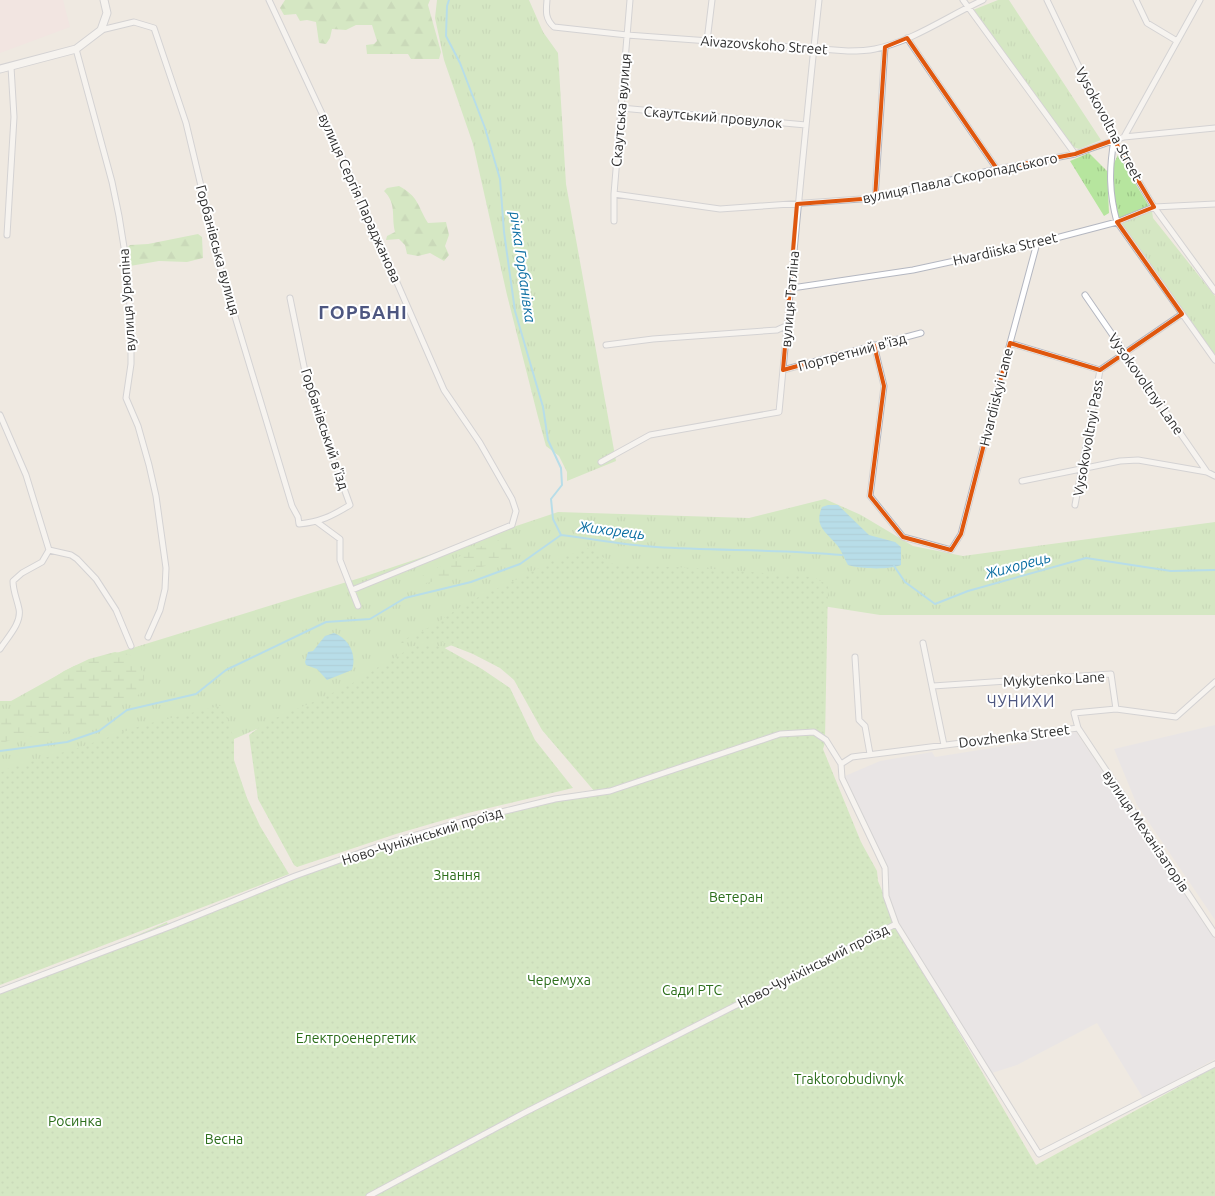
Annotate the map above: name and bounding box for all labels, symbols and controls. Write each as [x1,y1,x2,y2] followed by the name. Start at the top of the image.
[700,33,829,57] street label: Aivazovskoho Street
[608,53,634,167] street label: Скаутська вулиця
[1072,64,1146,184] street label: Vysokovoltna Street
[643,103,783,131] street label: Скаутський провулок
[315,111,405,285] street label: вулиця Сергія Параджанова
[861,149,1059,207] street label: вулиця Павла Скоропадського
[193,183,243,317] street label: Горбанівська вулиця
[507,209,539,324] water label: річка Горбанівка
[951,229,1059,269] street label: Hvardiiska Street
[115,248,139,352] street label: вулиця Урюпіна
[778,250,802,348] street label: вулиця Татліна
[318,301,408,323] district label: ГОРБАНІ
[796,330,908,374] street label: Портретний в'їзд
[1105,330,1187,438] street label: Vysokovoltnyi Lane
[976,346,1016,448] street label: Hvardiiskyi Lane
[298,366,352,492] street label: Горбанівський в'їзд
[1070,379,1106,497] street label: Vysokovoltnyi Pass
[577,517,646,543] water label: Жихорець
[982,548,1053,582] water label: Жихорець
[1003,668,1105,690] street label: Mykytenko Lane
[987,692,1055,710] district label: ЧУНИХИ
[958,721,1071,751] street label: Dovzhenka Street
[1099,767,1193,895] street label: вулиця Механізаторів
[340,804,504,868] street label: Ново-Чуніхінський проїзд
[433,867,481,883] park label: Знання
[709,889,763,905] park label: Ветеран
[735,921,891,1011] street label: Ново-Чуніхінський проїзд
[527,972,591,988] park label: Черемуха
[662,982,722,998] park label: Сади РТС
[296,1030,416,1046] park label: Електроенергетик
[794,1071,904,1087] park label: Traktorobudivnyk
[48,1113,102,1129] park label: Росинка
[205,1131,243,1147] park label: Весна

